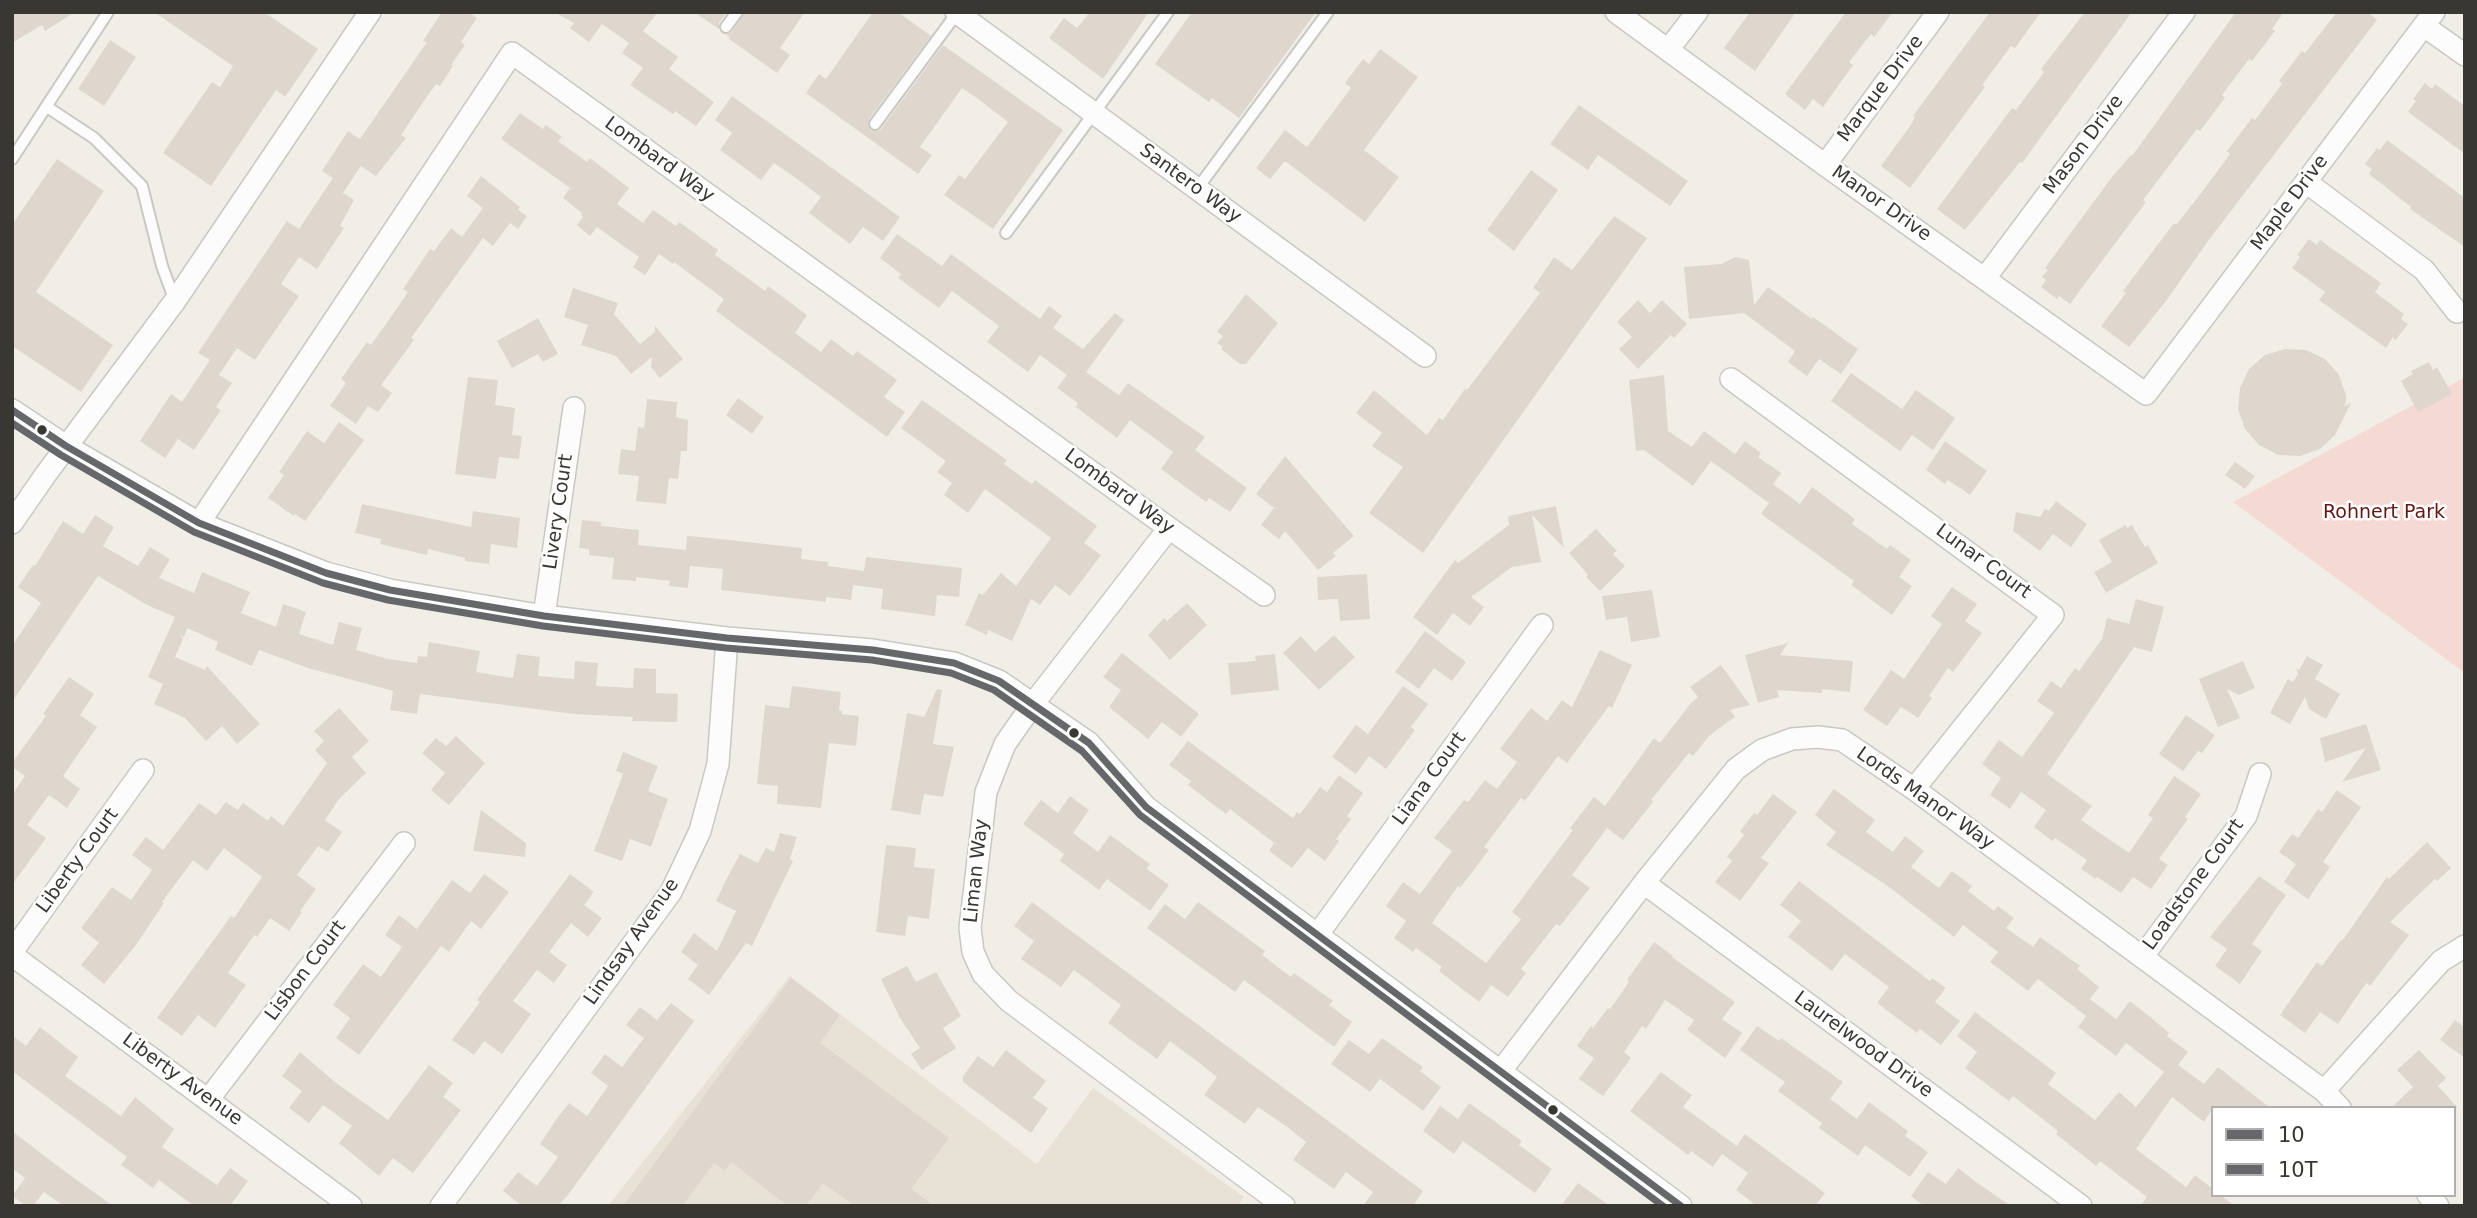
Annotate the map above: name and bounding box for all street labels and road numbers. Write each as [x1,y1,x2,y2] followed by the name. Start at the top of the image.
[1833,31,1929,147] street label: Marque Drive
[2039,91,2129,199] street label: Mason Drive
[600,113,718,207] street label: Lombard Way
[1135,139,1245,229] street label: Santero Way
[2247,151,2333,255] street label: Maple Drive
[1827,161,1935,247] street label: Manor Drive
[1060,445,1178,539] street label: Lombard Way
[540,453,578,571] street label: Livery Court
[1931,520,2035,604] street label: Lunar Court
[1389,728,1471,830] street label: Liana Court
[1852,743,1998,855] street label: Lords Manor Way
[32,804,124,918] street label: Liberty Court
[2139,815,2249,955] street label: Loadstone Court
[960,818,994,924] street label: Liman Way
[580,874,684,1010] street label: Lindsay Avenue
[261,916,351,1026] street label: Lisbon Court
[1789,987,1937,1103] street label: Laurelwood Drive
[118,1029,246,1131] street label: Liberty Avenue

